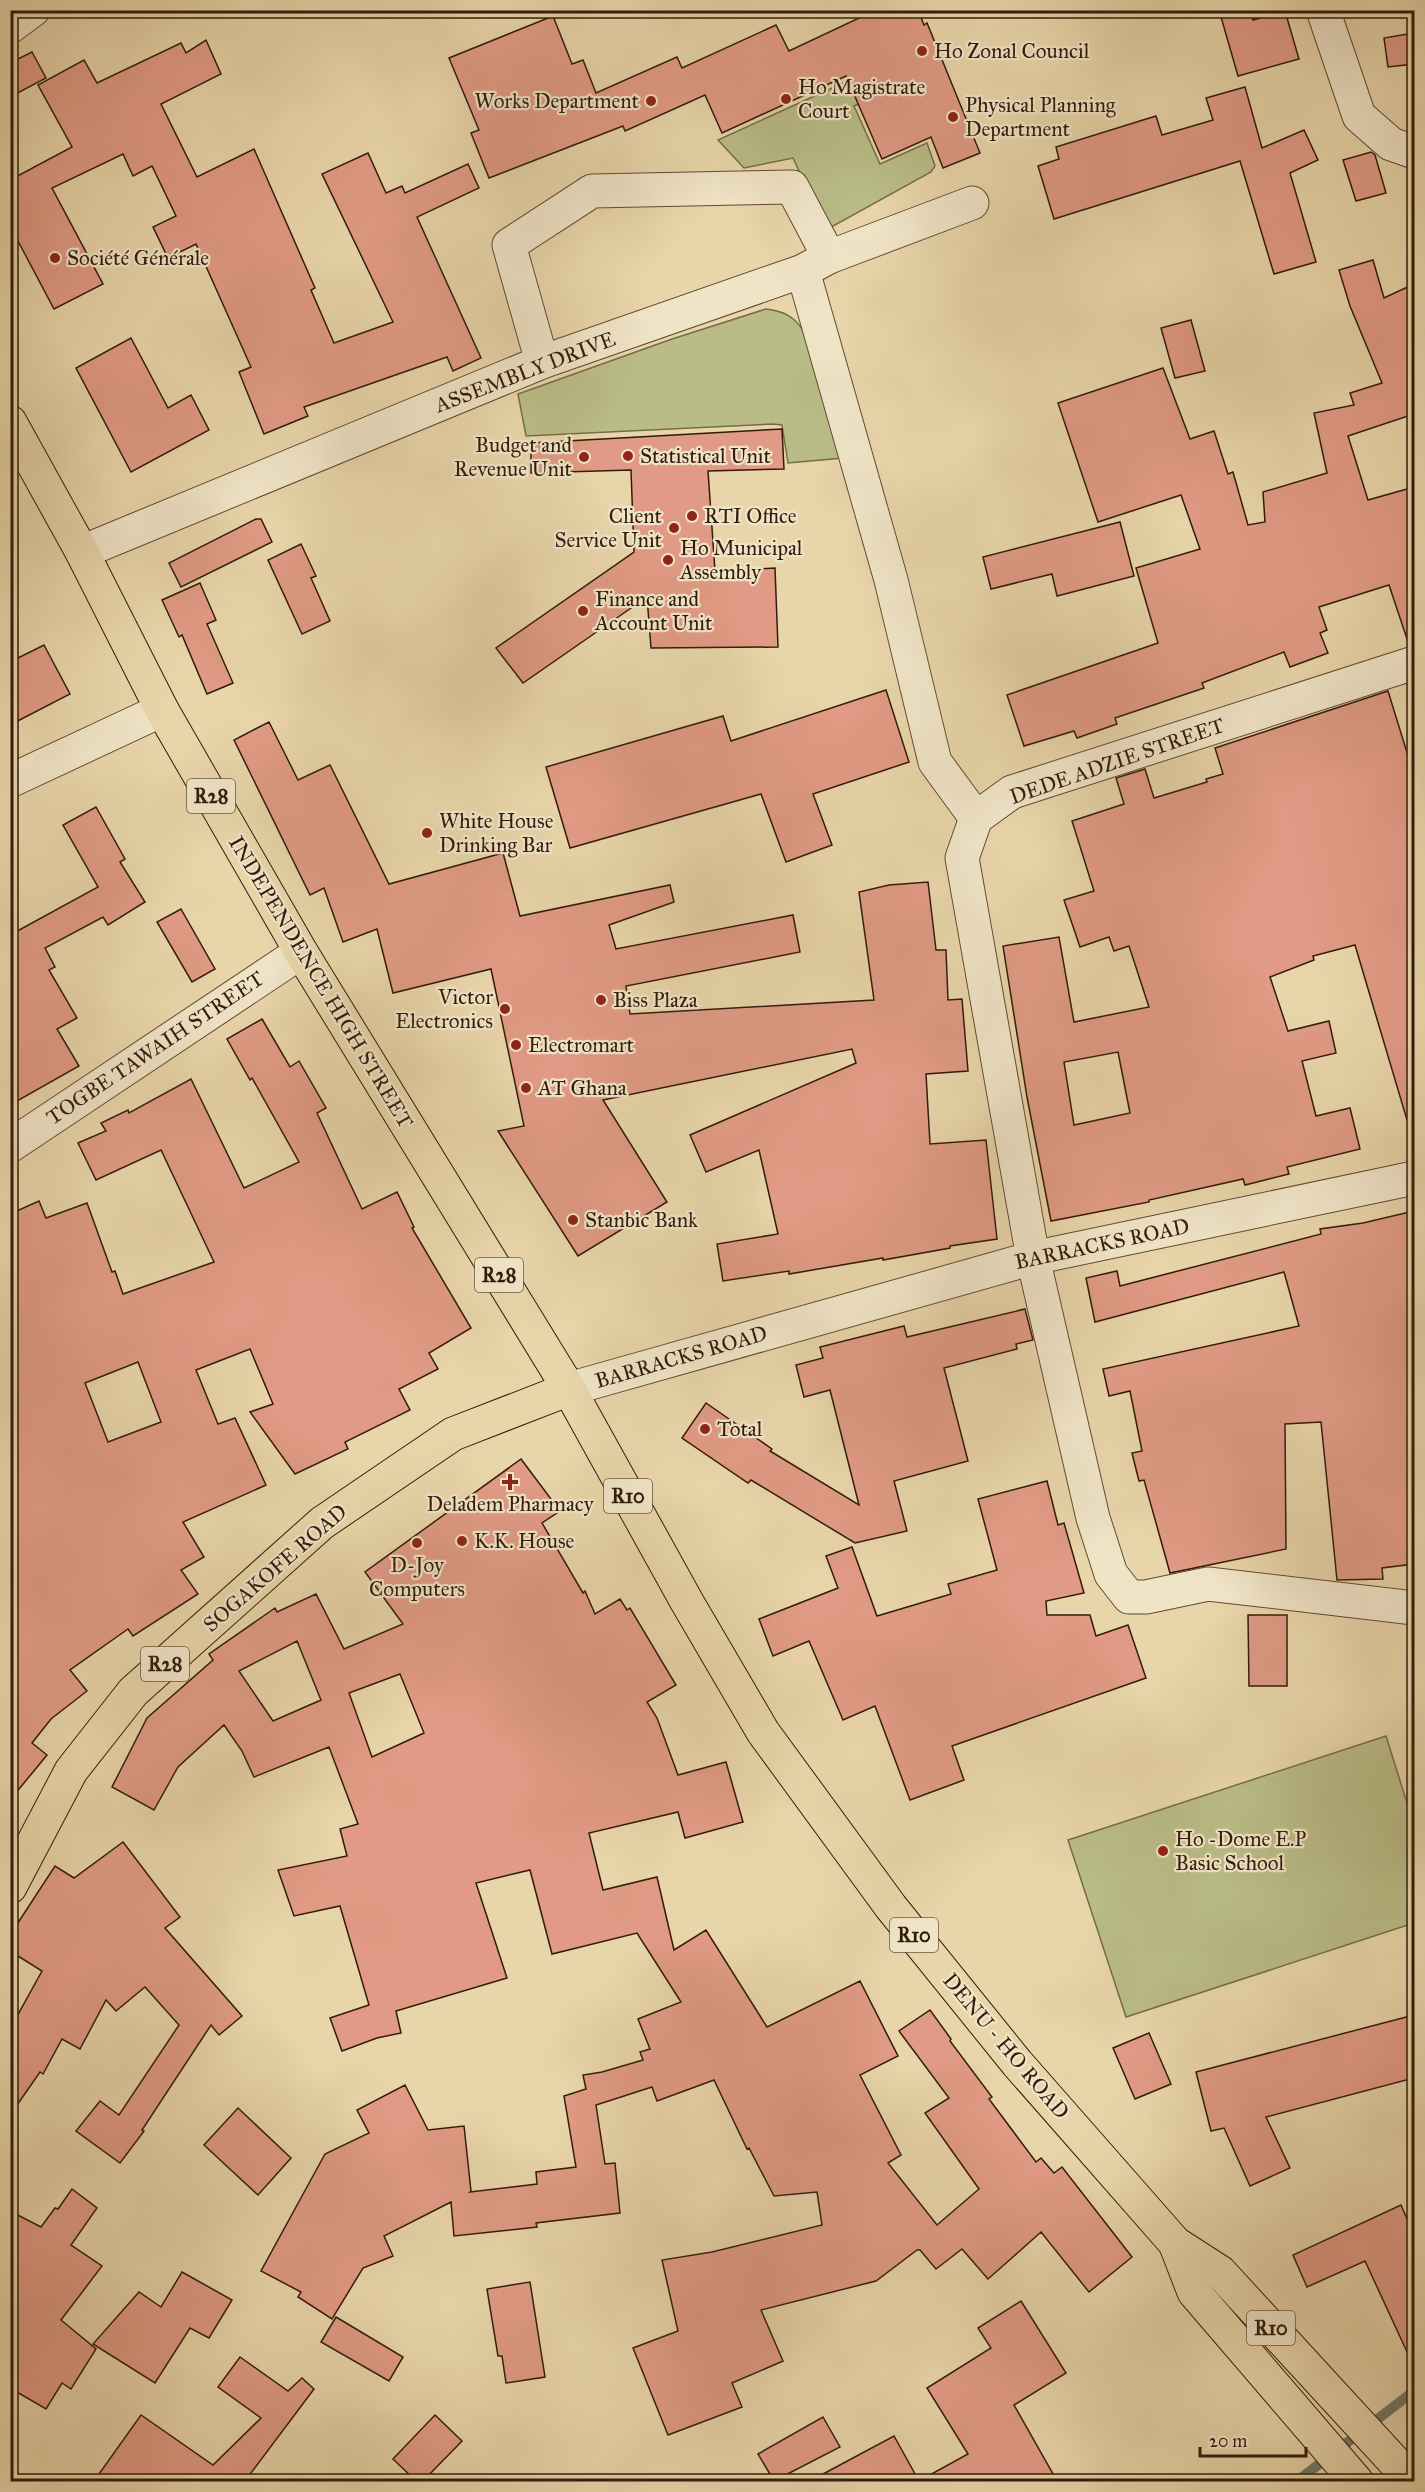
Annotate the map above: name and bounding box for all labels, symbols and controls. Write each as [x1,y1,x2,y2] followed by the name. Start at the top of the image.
[934,38,1090,64] place label: Ho Zonal Council
[915,44,929,58] marker: Ho Zonal Council
[798,74,926,124] place label: Ho Magistrate Court
[475,88,640,114] place label: Works Department
[779,92,793,106] marker: Ho Magistrate Court
[965,92,1116,142] place label: Physical Planning Department
[644,94,658,108] marker: Works Department
[946,110,960,124] marker: Physical Planning Department
[67,245,209,271] place label: Société Générale
[48,251,62,265] marker: Société Générale
[430,326,619,419] street label: ASSEMBLY DRIVE
[454,432,573,482] place label: Budget and Revenue Unit
[640,443,771,469] place label: Statistical Unit
[621,449,635,463] marker: Statistical Unit
[577,450,591,464] marker: Budget and Revenue Unit
[555,503,663,553] place label: Client Service Unit
[704,503,797,529] place label: RTI Office
[685,509,699,523] marker: RTI Office
[667,521,681,535] marker: Client Service Unit
[679,535,803,585] place label: Ho Municipal Assembly
[661,553,675,567] marker: Ho Municipal Assembly
[594,586,713,636] place label: Finance and Account Unit
[576,604,590,618] marker: Finance and Account Unit
[1006,712,1228,810] street label: DEDE ADZIE STREET
[187,779,235,813] road number: R28
[439,808,554,858] place label: White House Drinking Bar
[420,826,434,840] marker: White House Drinking Bar
[223,831,419,1133] street label: INDEPENDENCE HIGH STREET
[41,965,269,1131] street label: TOGBE TAWAIH STREET
[395,984,493,1034] place label: Victor Electronics
[613,987,698,1013] place label: Biss Plaza
[594,993,608,1007] marker: Biss Plaza
[498,1002,512,1016] marker: Victor Electronics
[528,1032,635,1058] place label: Electromart
[509,1038,523,1052] marker: Electromart
[537,1075,627,1101] place label: AT Ghana
[519,1081,533,1095] marker: AT Ghana
[585,1207,698,1233] place label: Stanbic Bank
[566,1213,580,1227] marker: Stanbic Bank
[1012,1213,1192,1275] street label: BARRACKS ROAD
[475,1258,523,1292] road number: R28
[592,1320,770,1394] street label: BARRACKS ROAD
[717,1416,763,1442] place label: Total
[698,1422,712,1436] marker: Total
[503,1475,517,1489] marker: Deladem Pharmacy
[604,1479,652,1513] road number: R10
[427,1491,595,1517] place label: Deladem Pharmacy
[198,1499,352,1637] street label: SOGAKOFE ROAD
[474,1528,575,1554] place label: K.K. House
[455,1534,469,1548] marker: K.K. House
[410,1536,424,1550] marker: D-Joy Computers
[369,1552,465,1602] place label: D-Joy Computers
[141,1647,189,1681] road number: R28
[1175,1826,1306,1876] place label: Ho -Dome E.P Basic School
[1156,1844,1170,1858] marker: Ho -Dome E.P Basic School
[890,1918,938,1952] road number: R10
[937,1968,1075,2124] street label: DENU - HO ROAD
[1247,2311,1295,2345] road number: R10
[1200,2420,1306,2458] scale bar
[1209,2430,1247,2452] text: 20 m

